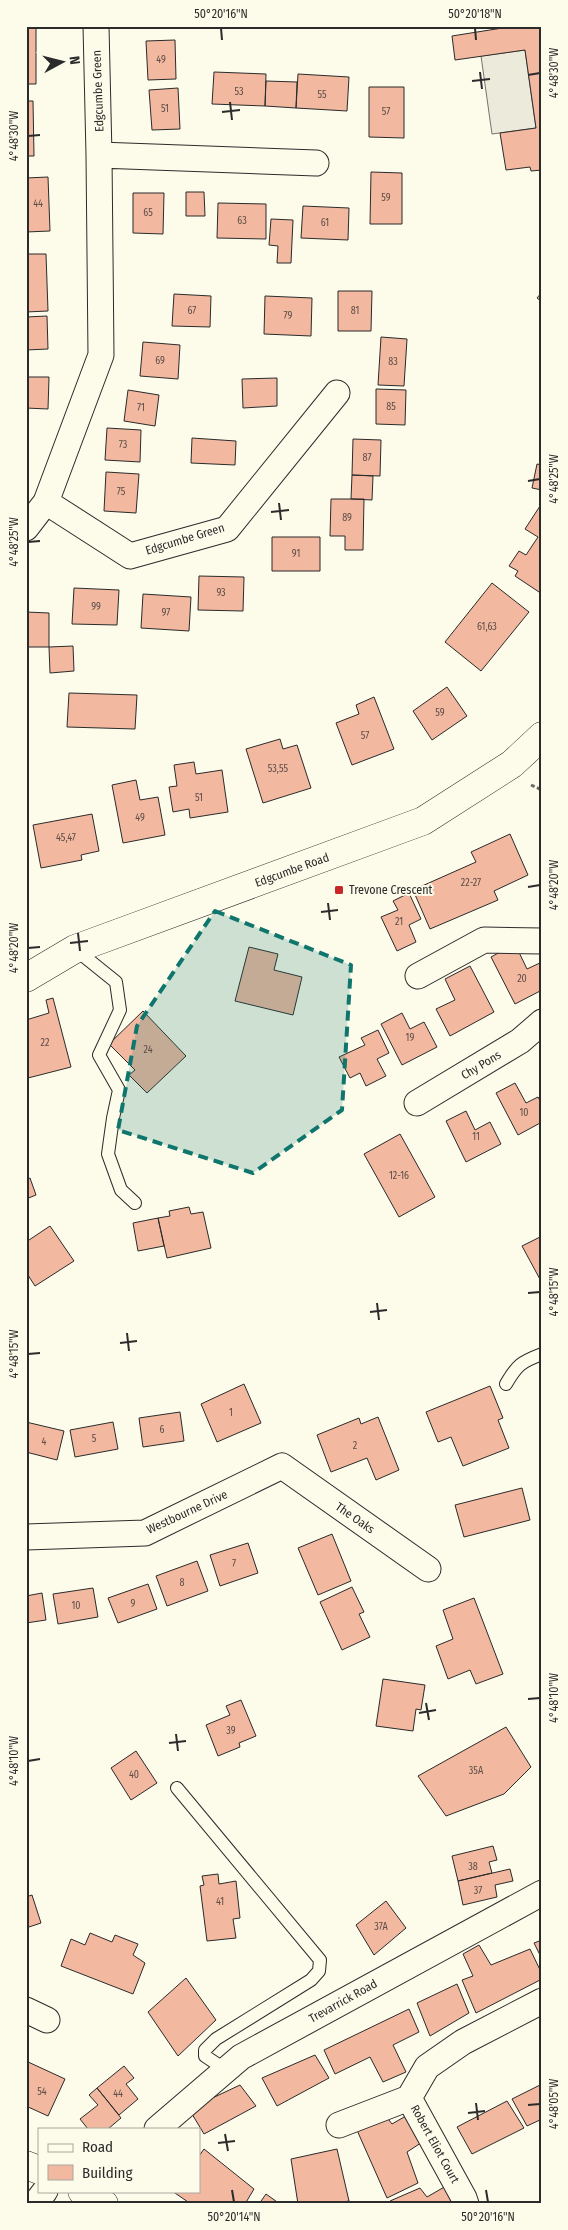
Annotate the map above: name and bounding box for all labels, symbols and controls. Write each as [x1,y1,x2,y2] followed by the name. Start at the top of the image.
[194,7,248,21] text: 50°20'16"N
[448,7,502,21] text: 50°20'18"N
[38,38,88,88] north arrow
[547,48,561,98] text: 4°48'30"W
[90,50,106,132] street label: Edgcumbe Green
[156,54,166,66] house number: 49
[65,55,83,66] text: N
[234,86,244,98] house number: 53
[317,89,327,101] house number: 55
[161,103,169,115] house number: 51
[382,106,390,118] house number: 57
[7,111,21,161] text: 4°48'30"W
[381,192,391,204] house number: 59
[33,198,43,210] house number: 44
[143,207,153,219] house number: 65
[237,215,247,227] house number: 63
[321,217,329,229] house number: 61
[188,305,196,317] house number: 67
[351,305,359,317] house number: 81
[284,310,293,322] house number: 79
[155,355,165,367] house number: 69
[388,356,398,368] house number: 83
[386,401,396,413] house number: 85
[137,402,145,414] house number: 71
[119,439,128,451] house number: 73
[363,452,371,464] house number: 87
[547,454,561,504] text: 4°48'25"W
[117,486,126,498] house number: 75
[342,512,352,524] house number: 89
[7,517,21,567] text: 4°48'25"W
[144,520,226,558] street label: Edgcumbe Green
[292,548,300,560] house number: 91
[216,587,226,599] house number: 93
[91,601,101,613] house number: 99
[162,607,170,619] house number: 97
[477,621,497,633] house number: 61,63
[435,707,445,719] house number: 59
[361,730,369,742] house number: 57
[268,763,289,775] house number: 53,55
[195,792,203,804] house number: 51
[135,812,145,824] house number: 49
[56,832,76,844] house number: 45,47
[253,850,331,890] street label: Edgcumbe Road
[547,860,561,910] text: 4°48'20"W
[461,877,481,889] house number: 22-27
[349,883,433,897] place label: Trevone Crescent
[333,884,345,896] marker: Trevone Crescent
[395,916,403,928] house number: 21
[7,923,21,973] text: 4°48'20"W
[517,973,527,985] house number: 20
[406,1032,415,1044] house number: 19
[41,1037,50,1049] house number: 22
[143,1044,153,1056] house number: 24
[459,1048,503,1082] street label: Chy Pons
[519,1107,529,1119] house number: 10
[472,1131,480,1143] house number: 11
[389,1170,409,1182] house number: 12-16
[547,1268,561,1316] text: 4°48'15"W
[7,1330,21,1378] text: 4°48'15"W
[229,1407,233,1419] house number: 1
[160,1424,165,1436] house number: 6
[92,1433,97,1445] house number: 5
[42,1436,47,1448] house number: 4
[353,1440,358,1452] house number: 2
[144,1487,230,1537] street label: Westbourne Drive
[333,1499,377,1537] street label: The Oaks
[232,1558,236,1570] house number: 7
[180,1577,185,1589] house number: 8
[131,1598,136,1610] house number: 9
[71,1600,81,1612] house number: 10
[547,1673,561,1723] text: 4°48'10"W
[226,1725,236,1737] house number: 39
[7,1736,21,1786] text: 4°48'10"W
[469,1765,484,1777] house number: 35A
[129,1769,139,1781] house number: 40
[468,1861,478,1873] house number: 38
[474,1885,482,1897] house number: 37
[216,1896,224,1908] house number: 41
[374,1921,388,1933] house number: 37A
[306,1977,380,2025] street label: Trevarrick Road
[547,2079,561,2129] text: 4°48'05"W
[37,2086,47,2098] house number: 54
[113,2088,123,2100] house number: 44
[408,2102,462,2186] street label: Robert Eliot Court
[38,2128,200,2192] legend
[82,2138,113,2156] text: Road
[82,2164,133,2182] text: Building
[208,2210,260,2224] text: 50°20'14"N
[461,2210,515,2224] text: 50°20'16"N

